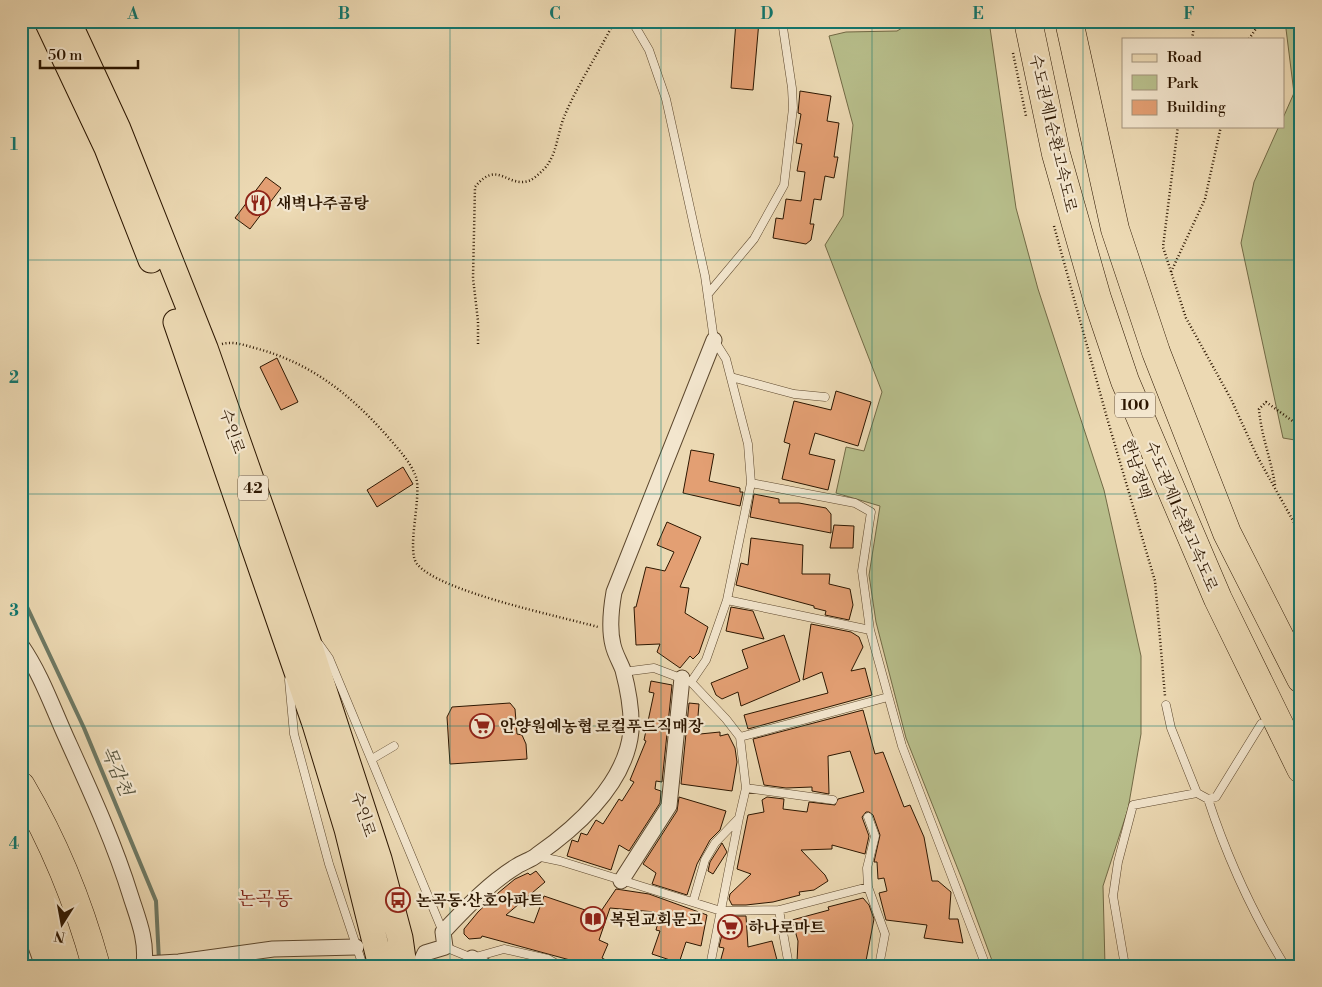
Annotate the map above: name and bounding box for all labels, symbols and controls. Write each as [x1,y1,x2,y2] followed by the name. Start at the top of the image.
[126,4,139,24] text: A
[338,4,350,24] text: B
[549,4,561,24] text: C
[761,4,774,24] text: D
[972,4,984,24] text: E
[1183,4,1195,24] text: F
[40,38,138,70] scale bar
[1122,38,1284,128] legend
[48,46,82,65] text: 50 m
[1167,48,1202,67] text: Road
[1025,52,1081,215] street label: 수도권제1순환고속도로
[1167,74,1199,93] text: Park
[1166,98,1226,117] text: Building
[10,135,18,155] text: 1
[245,190,271,216] restaurant icon: 새벽나주곰탕
[276,194,369,214] place label: 새벽나주곰탕
[9,368,19,388] text: 2
[1115,392,1155,418] road number: 100
[215,406,249,457] street label: 수인로
[1117,437,1155,502] street label: 한남정맥
[1140,438,1222,595] street label: 수도권제1순환고속도로
[238,476,268,500] road number: 42
[9,601,19,621] text: 3
[469,713,495,739] supermarket icon: 안양원예농협 로컬푸드직매장
[500,717,704,737] place label: 안양원예농협 로컬푸드직매장
[96,743,138,801] water label: 목감천
[346,789,380,840] street label: 수인로
[9,834,20,854] text: 4
[237,887,293,911] district label: 논곡동
[385,887,411,913] bus stop icon: 논곡동.산호아파트
[416,891,545,911] place label: 논곡동.산호아파트
[38,900,88,950] north arrow
[580,906,606,932] library icon: 복된교회문고
[610,910,703,930] place label: 복된교회문고
[717,914,743,940] supermarket icon: 하나로마트
[748,918,826,938] place label: 하나로마트
[53,926,67,946] text: N

